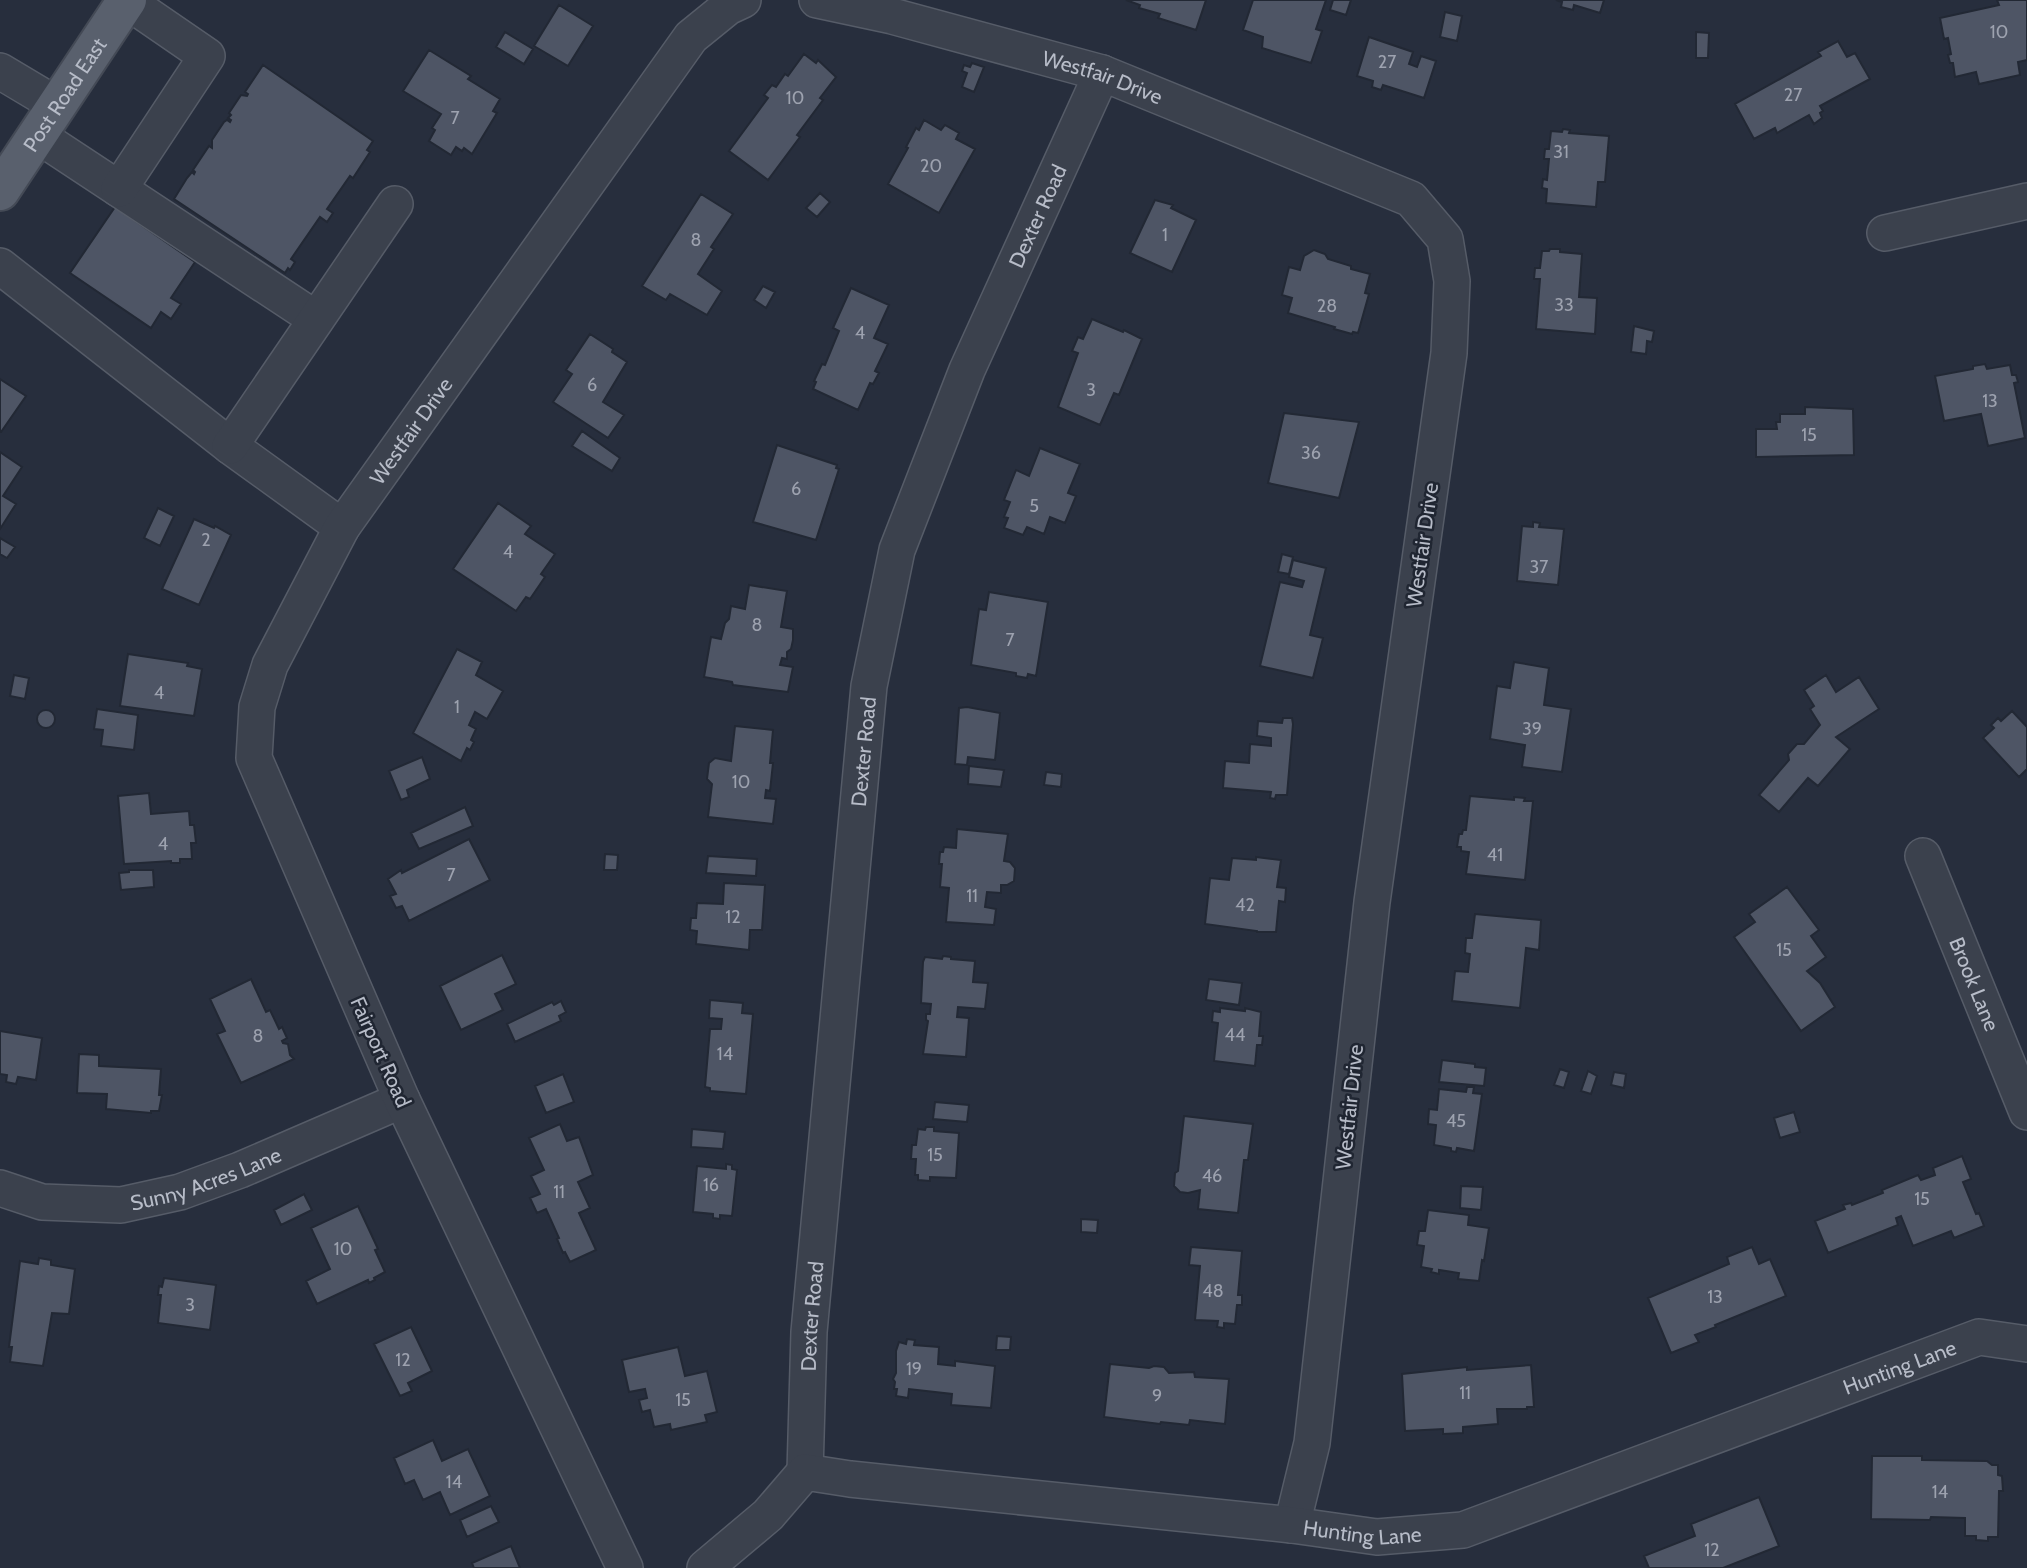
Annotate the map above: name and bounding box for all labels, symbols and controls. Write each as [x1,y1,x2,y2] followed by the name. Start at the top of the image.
[1990,21,2008,43] house number: 10
[17,33,111,156] street label: Post Road East
[1040,45,1167,109] street label: Westfair Drive
[1378,51,1396,73] house number: 27
[1784,84,1802,106] house number: 27
[786,87,804,109] house number: 10
[450,107,460,129] house number: 7
[1553,141,1569,163] house number: 31
[920,155,942,177] house number: 20
[1003,161,1071,271] street label: Dexter Road
[1162,224,1168,246] house number: 1
[691,229,701,251] house number: 8
[1554,294,1574,316] house number: 33
[1317,295,1337,317] house number: 28
[855,322,865,344] house number: 4
[364,372,457,489] street label: Westfair Drive
[587,374,597,396] house number: 6
[1086,379,1096,401] house number: 3
[1982,390,1998,412] house number: 13
[1801,424,1817,446] house number: 15
[1301,442,1321,464] house number: 36
[791,478,801,500] house number: 6
[1401,481,1443,609] street label: Westfair Drive
[1029,495,1039,517] house number: 5
[201,529,211,551] house number: 2
[503,541,513,563] house number: 4
[1530,556,1548,578] house number: 37
[752,614,762,636] house number: 8
[1005,629,1015,651] house number: 7
[154,682,164,704] house number: 4
[845,695,880,808] street label: Dexter Road
[454,696,460,718] house number: 1
[1522,718,1542,740] house number: 39
[732,771,750,793] house number: 10
[158,833,168,855] house number: 4
[1487,844,1503,866] house number: 41
[446,864,456,886] house number: 7
[966,885,978,907] house number: 11
[1235,894,1255,916] house number: 42
[725,906,741,928] house number: 12
[1945,933,2005,1035] street label: Brook Lane
[1776,939,1792,961] house number: 15
[346,993,416,1111] street label: Fairport Road
[1225,1024,1245,1046] house number: 44
[253,1025,263,1047] house number: 8
[717,1043,733,1065] house number: 14
[1330,1043,1368,1171] street label: Westfair Drive
[1446,1110,1466,1132] house number: 45
[128,1141,285,1215] street label: Sunny Acres Lane
[927,1144,943,1166] house number: 15
[1202,1165,1222,1187] house number: 46
[703,1174,719,1196] house number: 16
[553,1181,565,1203] house number: 11
[1914,1188,1930,1210] house number: 15
[334,1238,352,1260] house number: 10
[795,1260,828,1372] street label: Dexter Road
[1202,1280,1224,1302] house number: 48
[1707,1286,1723,1308] house number: 13
[185,1294,195,1316] house number: 3
[1839,1334,1960,1399] street label: Hunting Lane
[395,1349,411,1371] house number: 12
[906,1358,922,1380] house number: 19
[1459,1382,1471,1404] house number: 11
[1152,1385,1162,1407] house number: 9
[675,1389,691,1411] house number: 15
[446,1471,462,1493] house number: 14
[1932,1481,1948,1503] house number: 14
[1302,1514,1423,1550] street label: Hunting Lane
[1704,1539,1720,1561] house number: 12

